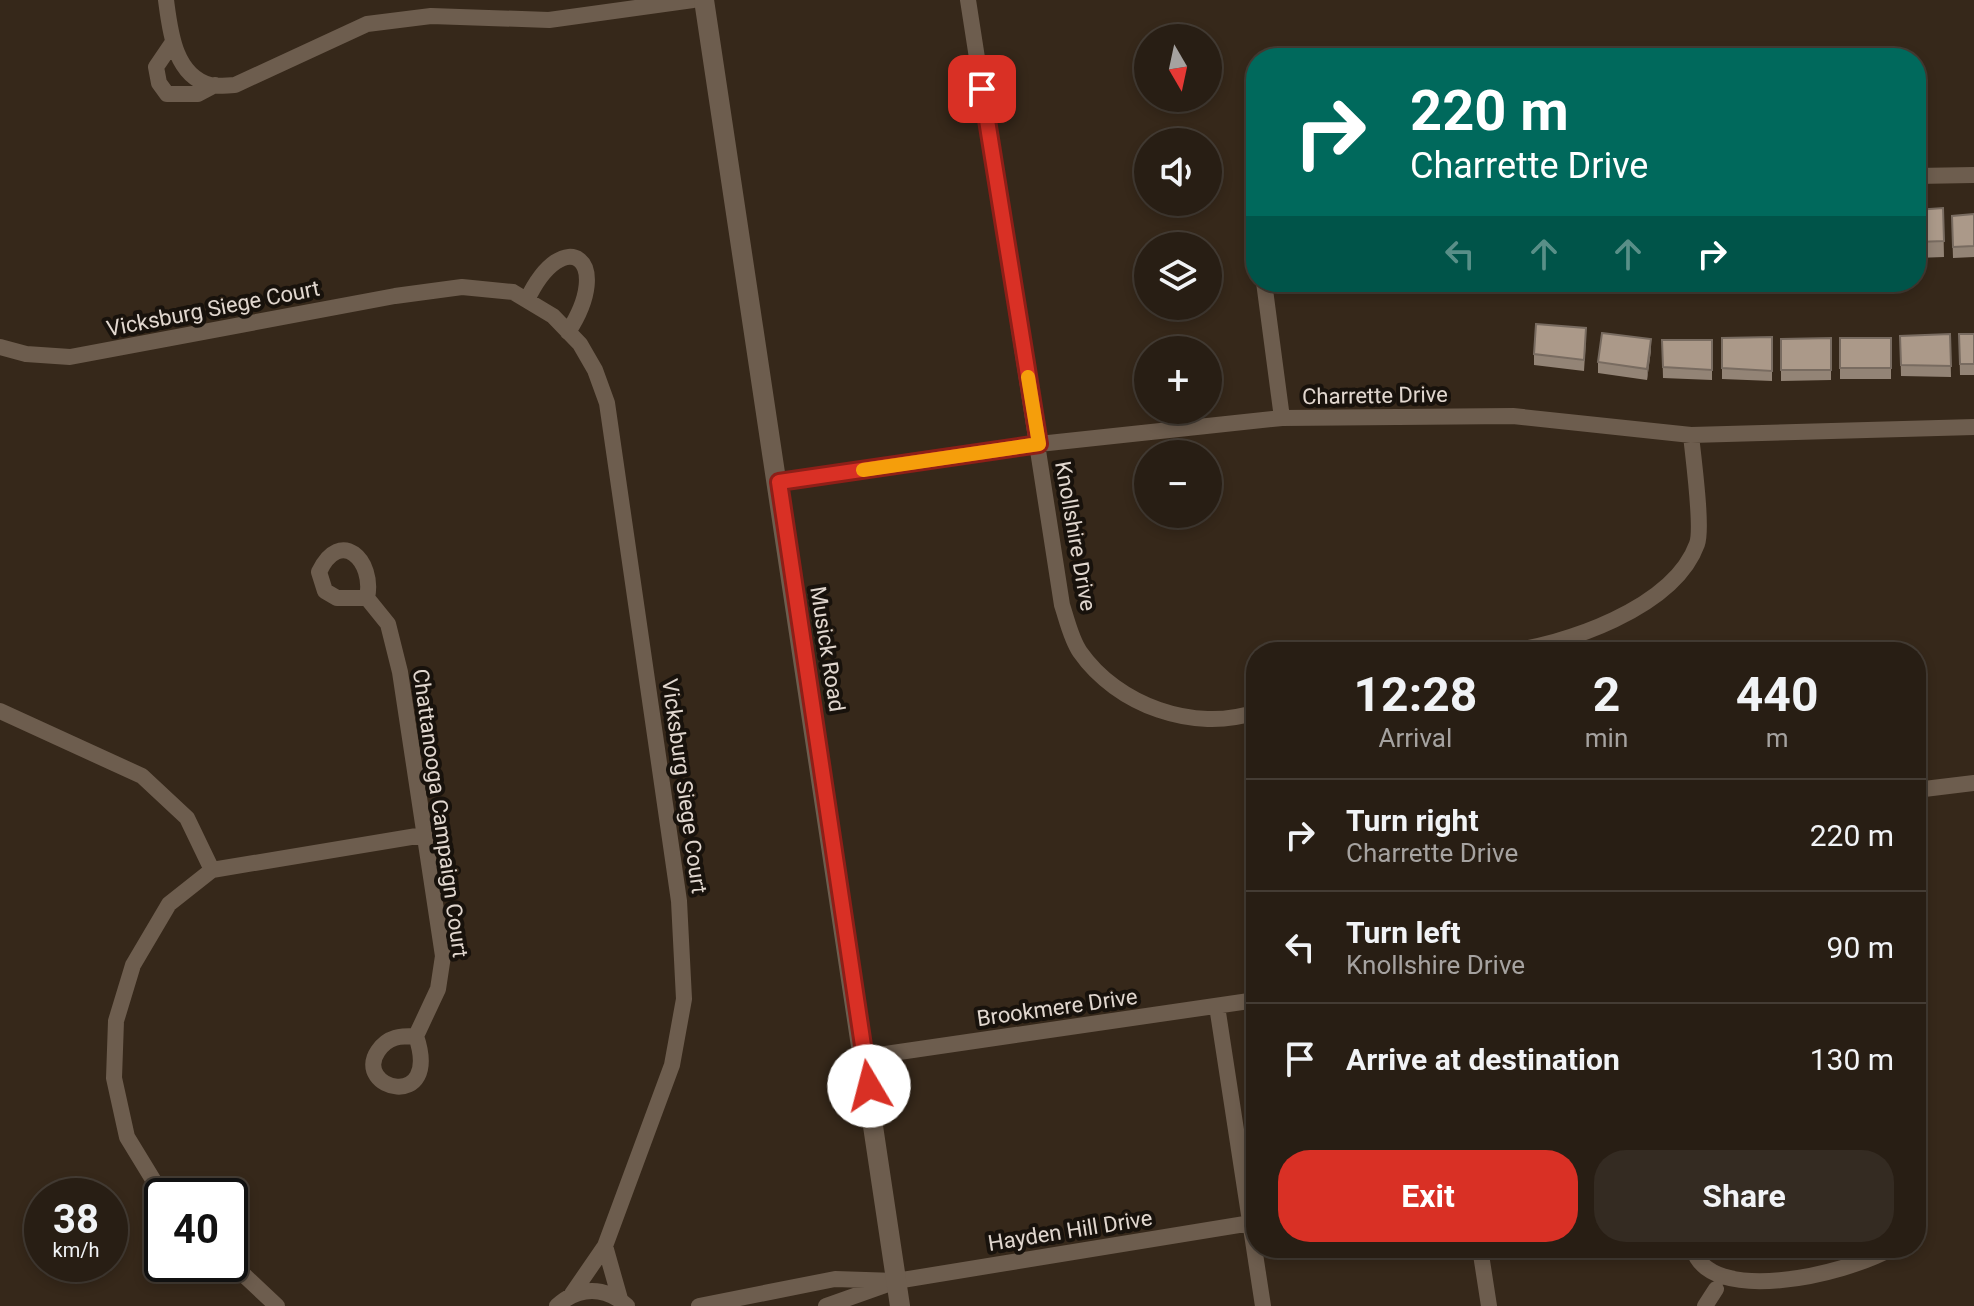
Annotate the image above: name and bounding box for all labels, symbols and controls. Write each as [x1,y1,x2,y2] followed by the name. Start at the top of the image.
[1134,24,1222,112] north arrow
[1134,24,1222,528] map controls
[948,55,1016,123] pin
[960,67,1004,111] icon: arrive
[1410,78,1569,144] text: 220 m
[1278,80,1382,184] icon: right
[1134,128,1222,216] button: sound
[1410,145,1648,187] text: Charrette Drive
[1134,232,1222,320] button: layers
[1438,232,1482,276] icon: left
[1522,232,1566,276] icon: ahead
[1606,232,1650,276] icon: ahead
[1690,232,1734,276] icon: right
[104,276,322,341] street label: Vicksburg Siege Court
[1134,336,1222,424] button: +
[1302,382,1448,409] street label: Charrette Drive
[1134,440,1222,528] button: −
[1050,459,1101,613] street label: Knollshire Drive
[805,585,850,714] street label: Musick Road
[1354,666,1477,723] text: 12:28
[1593,666,1620,723] text: 2
[1736,666,1818,723] text: 440
[408,667,473,959] street label: Chattanooga Campaign Court
[657,677,712,895] street label: Vicksburg Siege Court
[1379,723,1452,753] text: Arrival
[1585,723,1628,753] text: min
[1766,723,1789,753] text: m
[1346,803,1479,838] text: Turn right
[1278,813,1322,857] icon: right
[1810,818,1894,853] text: 220 m
[1346,838,1518,868] text: Charrette Drive
[1346,915,1461,950] text: Turn left
[1278,925,1322,969] icon: left
[1827,930,1894,965] text: 90 m
[1346,950,1525,980] text: Knollshire Drive
[975,984,1139,1031] street label: Brookmere Drive
[1278,1037,1322,1081] icon: arrive
[1346,1042,1620,1077] text: Arrive at destination
[1810,1042,1894,1077] text: 130 m
[827,1044,911,1128] position arrow
[1278,1150,1578,1242] button: Exit
[1594,1150,1894,1242] button: Share
[144,1178,248,1282] speed limit sign: 40
[53,1196,99,1243] text: 38
[986,1205,1154,1256] street label: Hayden Hill Drive
[53,1238,99,1262] text: km/h

